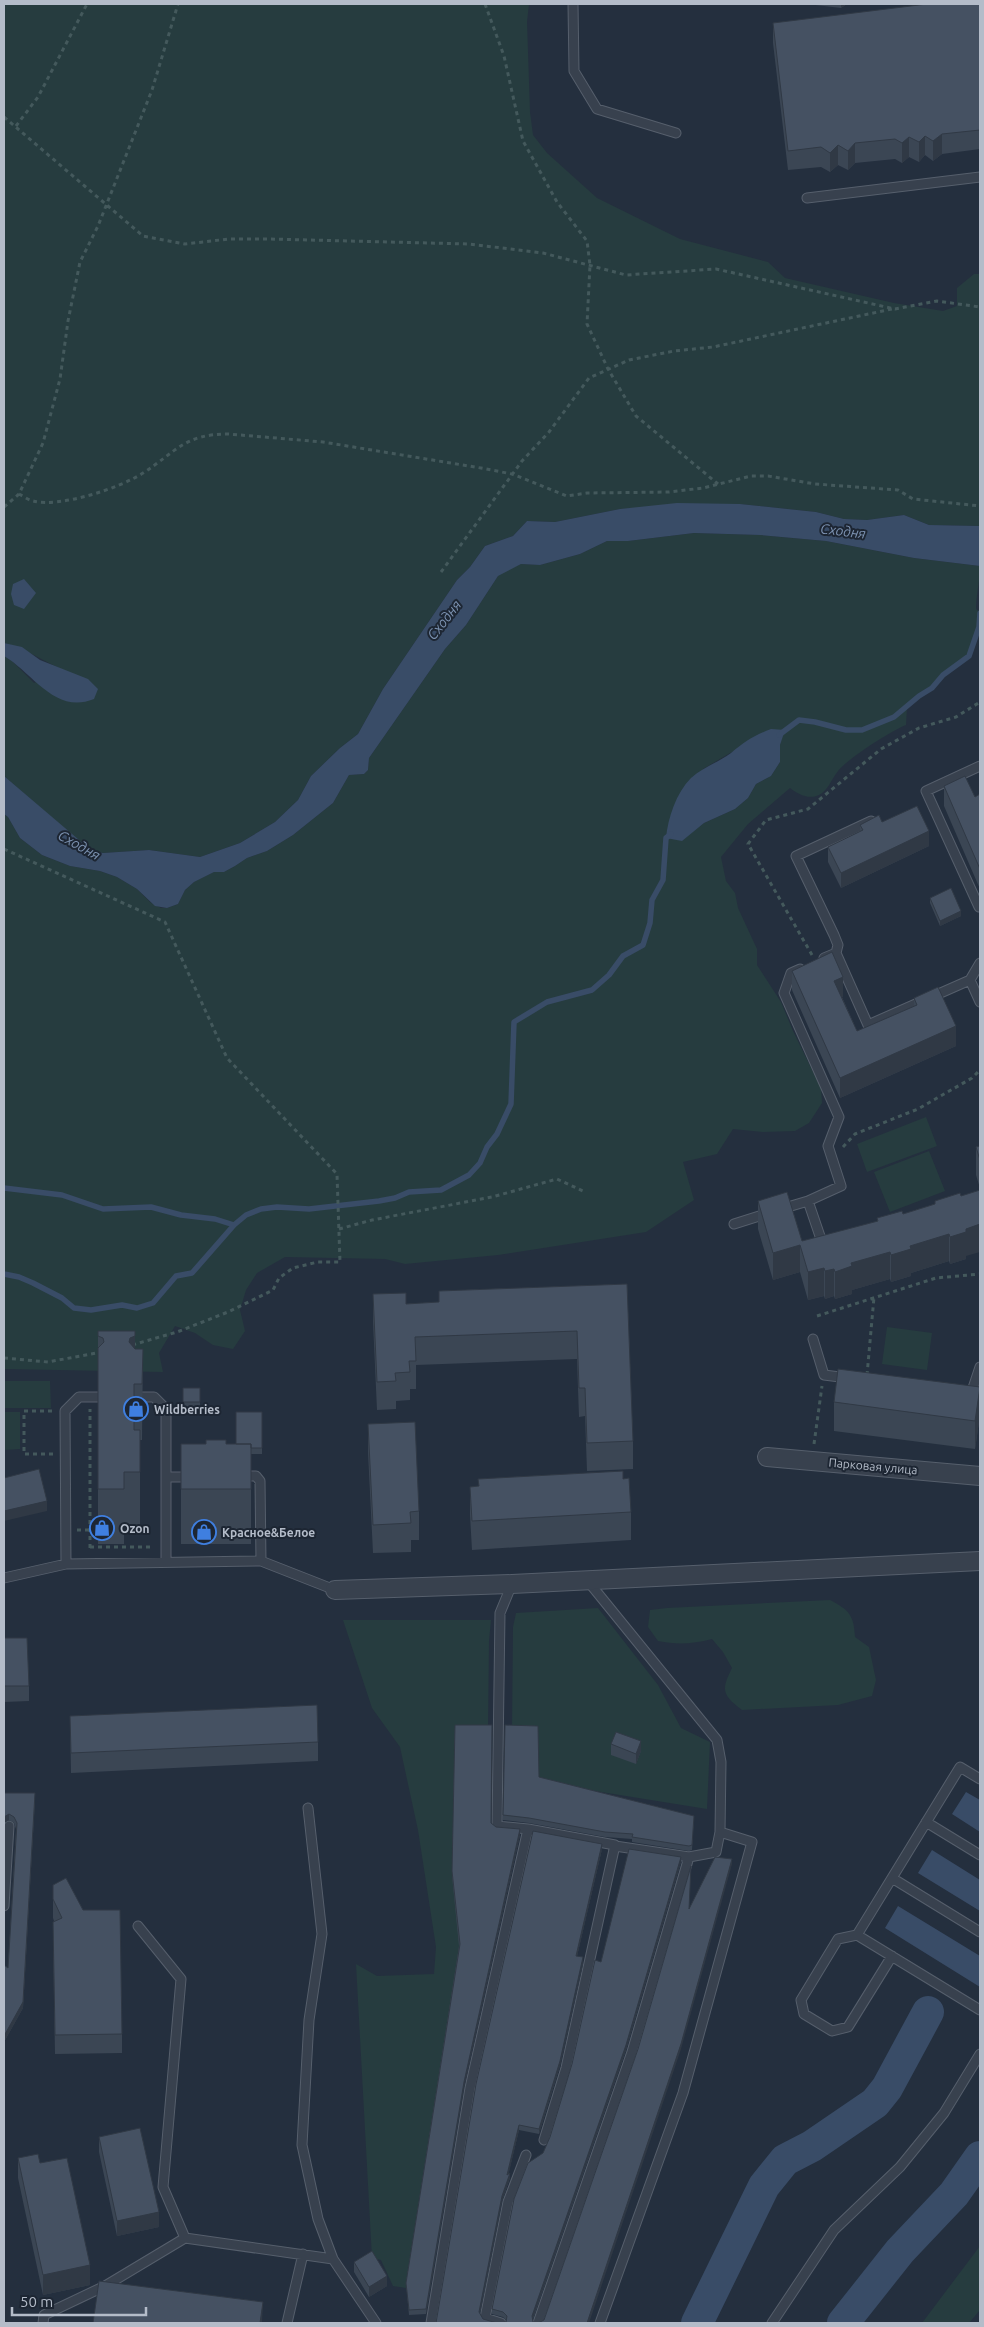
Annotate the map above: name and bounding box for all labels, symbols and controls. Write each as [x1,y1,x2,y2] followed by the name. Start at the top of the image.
[819,520,867,542] water label: Сходня
[424,597,464,643] water label: Сходня
[55,827,103,863] water label: Сходня
[123,1396,149,1422] shop icon: Wildberries
[154,1403,220,1416] place label: Wildberries
[828,1456,918,1476] street label: Парковая улица
[89,1515,115,1541] shop icon: Ozon
[191,1519,217,1545] shop icon: Красное&Белое
[120,1522,149,1535] place label: Ozon
[222,1526,315,1539] place label: Красное&Белое
[12,2284,146,2316] scale bar
[20,2293,53,2310] text: 50 m

